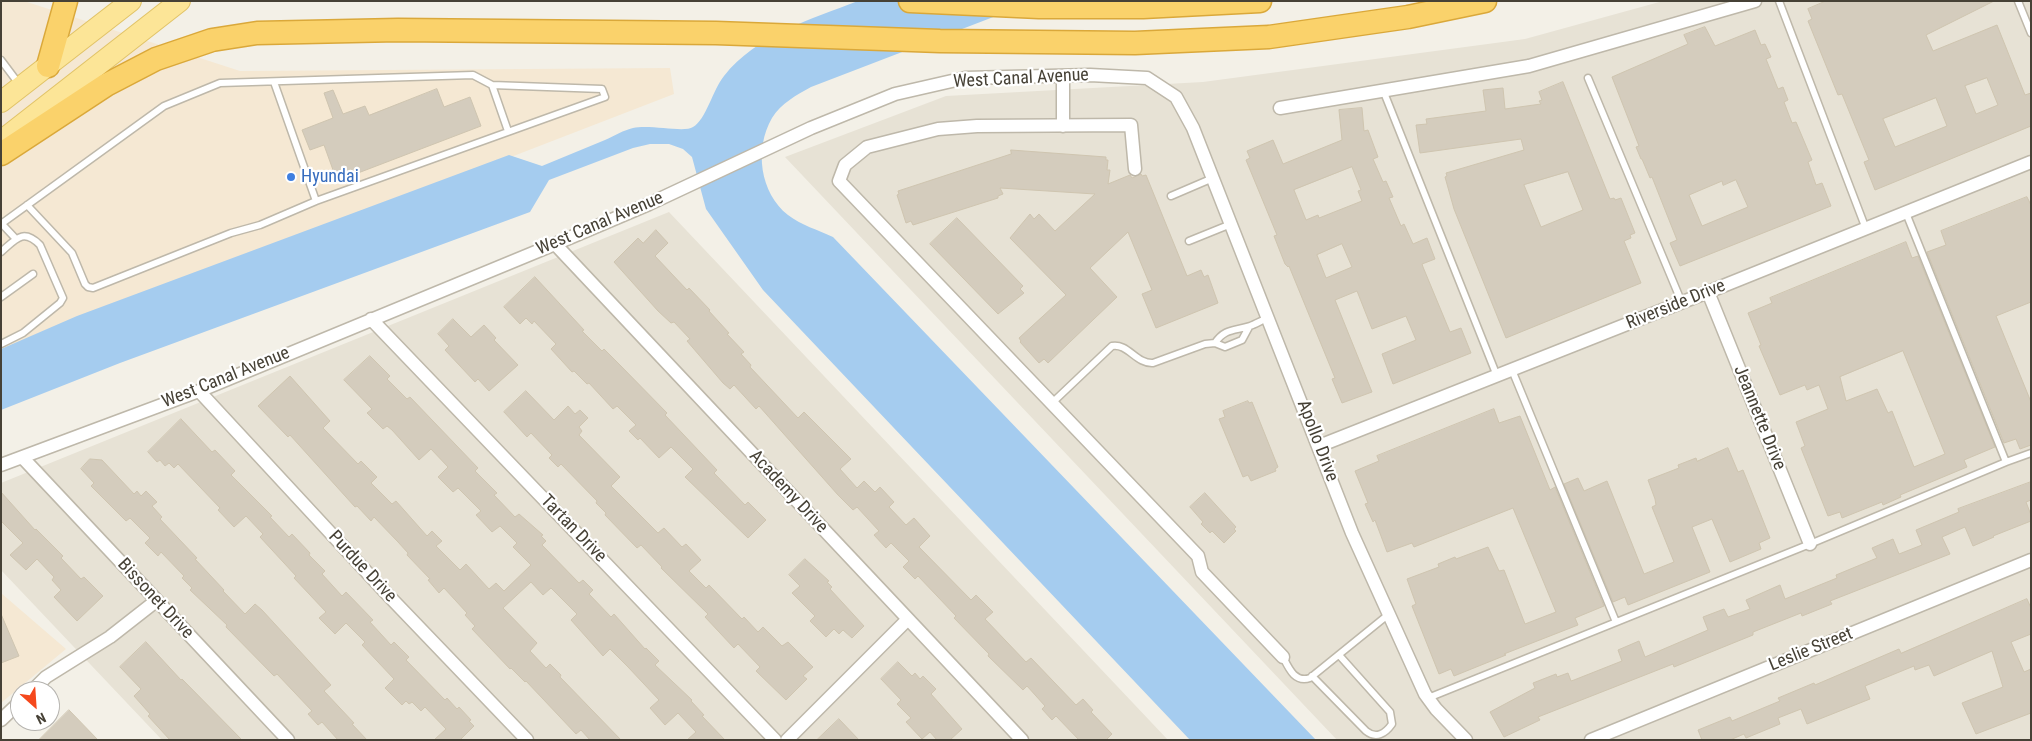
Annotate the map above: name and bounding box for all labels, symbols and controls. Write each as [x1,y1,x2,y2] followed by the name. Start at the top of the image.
[953,65,1089,93] street label: West Canal Avenue
[301,166,359,188] place label: Hyundai
[285,171,297,183] marker: Hyundai
[533,188,667,260] street label: West Canal Avenue
[1623,275,1729,335] street label: Riverside Drive
[159,343,293,413] street label: West Canal Avenue
[1728,363,1790,473] street label: Jeannette Drive
[1292,397,1342,485] street label: Apollo Drive
[744,446,832,538] street label: Academy Drive
[535,491,611,567] street label: Tartan Drive
[323,527,401,607] street label: Purdue Drive
[112,554,198,644] street label: Bissonet Drive
[1766,623,1856,677] street label: Leslie Street
[10,681,60,731] north arrow
[34,710,49,728] text: N

